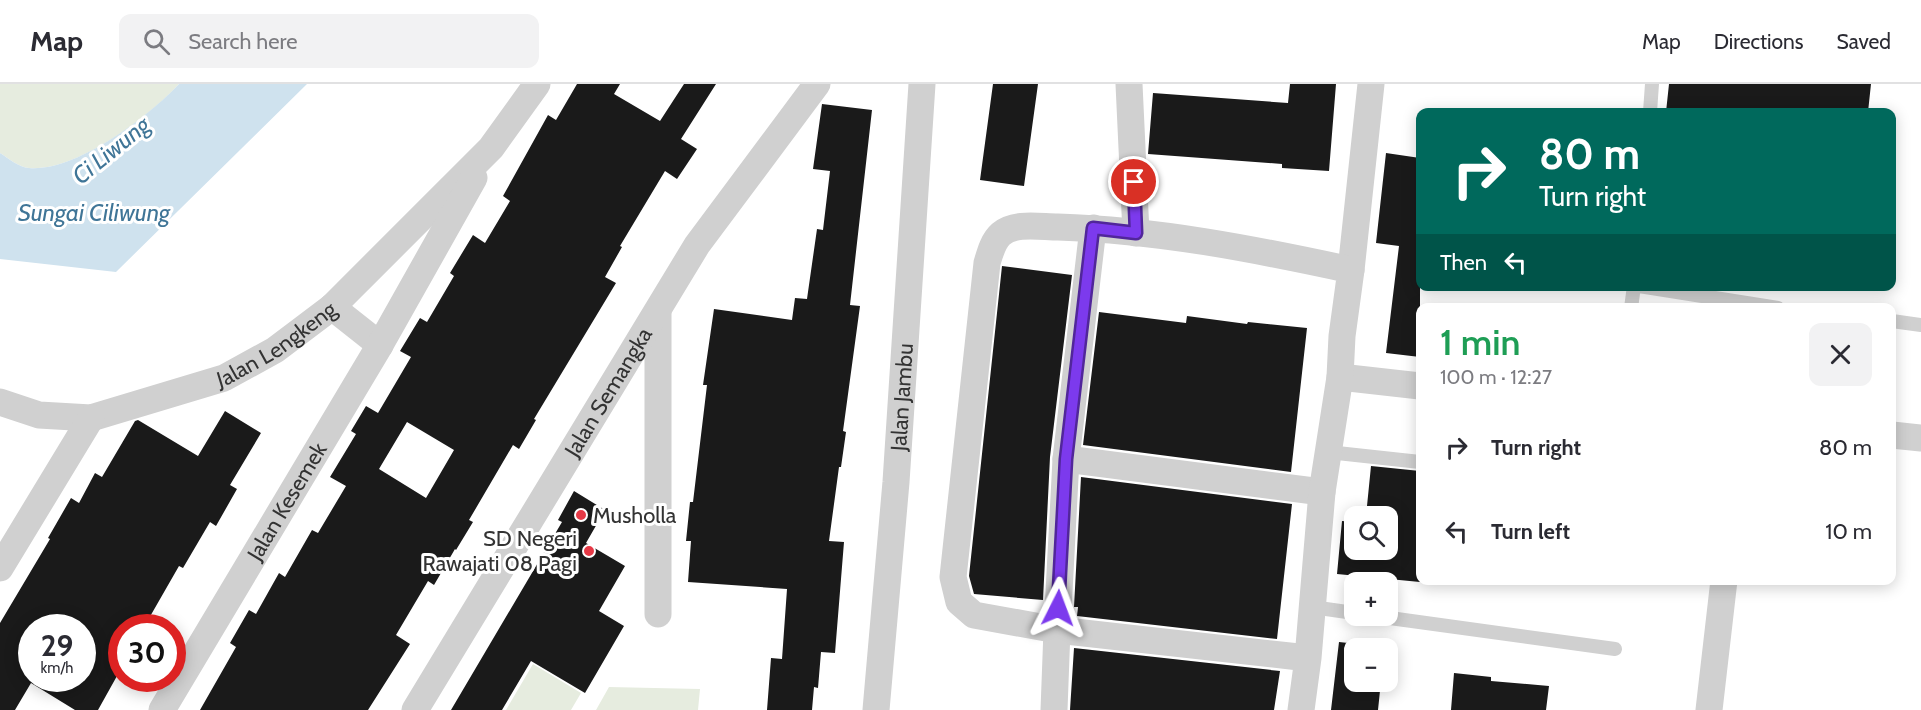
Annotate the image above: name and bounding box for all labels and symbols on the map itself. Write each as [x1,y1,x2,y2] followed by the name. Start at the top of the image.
[66,109,156,190] water label: Ci Liwung
[1108,156,1159,207] pin
[18,198,171,227] water label: Sungai Ciliwung
[212,295,342,393] street label: Jalan Lengkeng
[558,322,658,462] street label: Jalan Semangka
[884,342,919,453] street label: Jalan Jambu
[240,437,332,566] street label: Jalan Kesemek
[593,502,677,529] place label: Musholla
[574,508,588,522] marker: Musholla
[423,525,577,577] place label: SD Negeri Rawajati 08 Pagi
[582,544,596,558] marker: SD Negeri Rawajati 08 Pagi
[1026,576,1090,640] position arrow
[108,614,186,692] speed limit sign: 30

